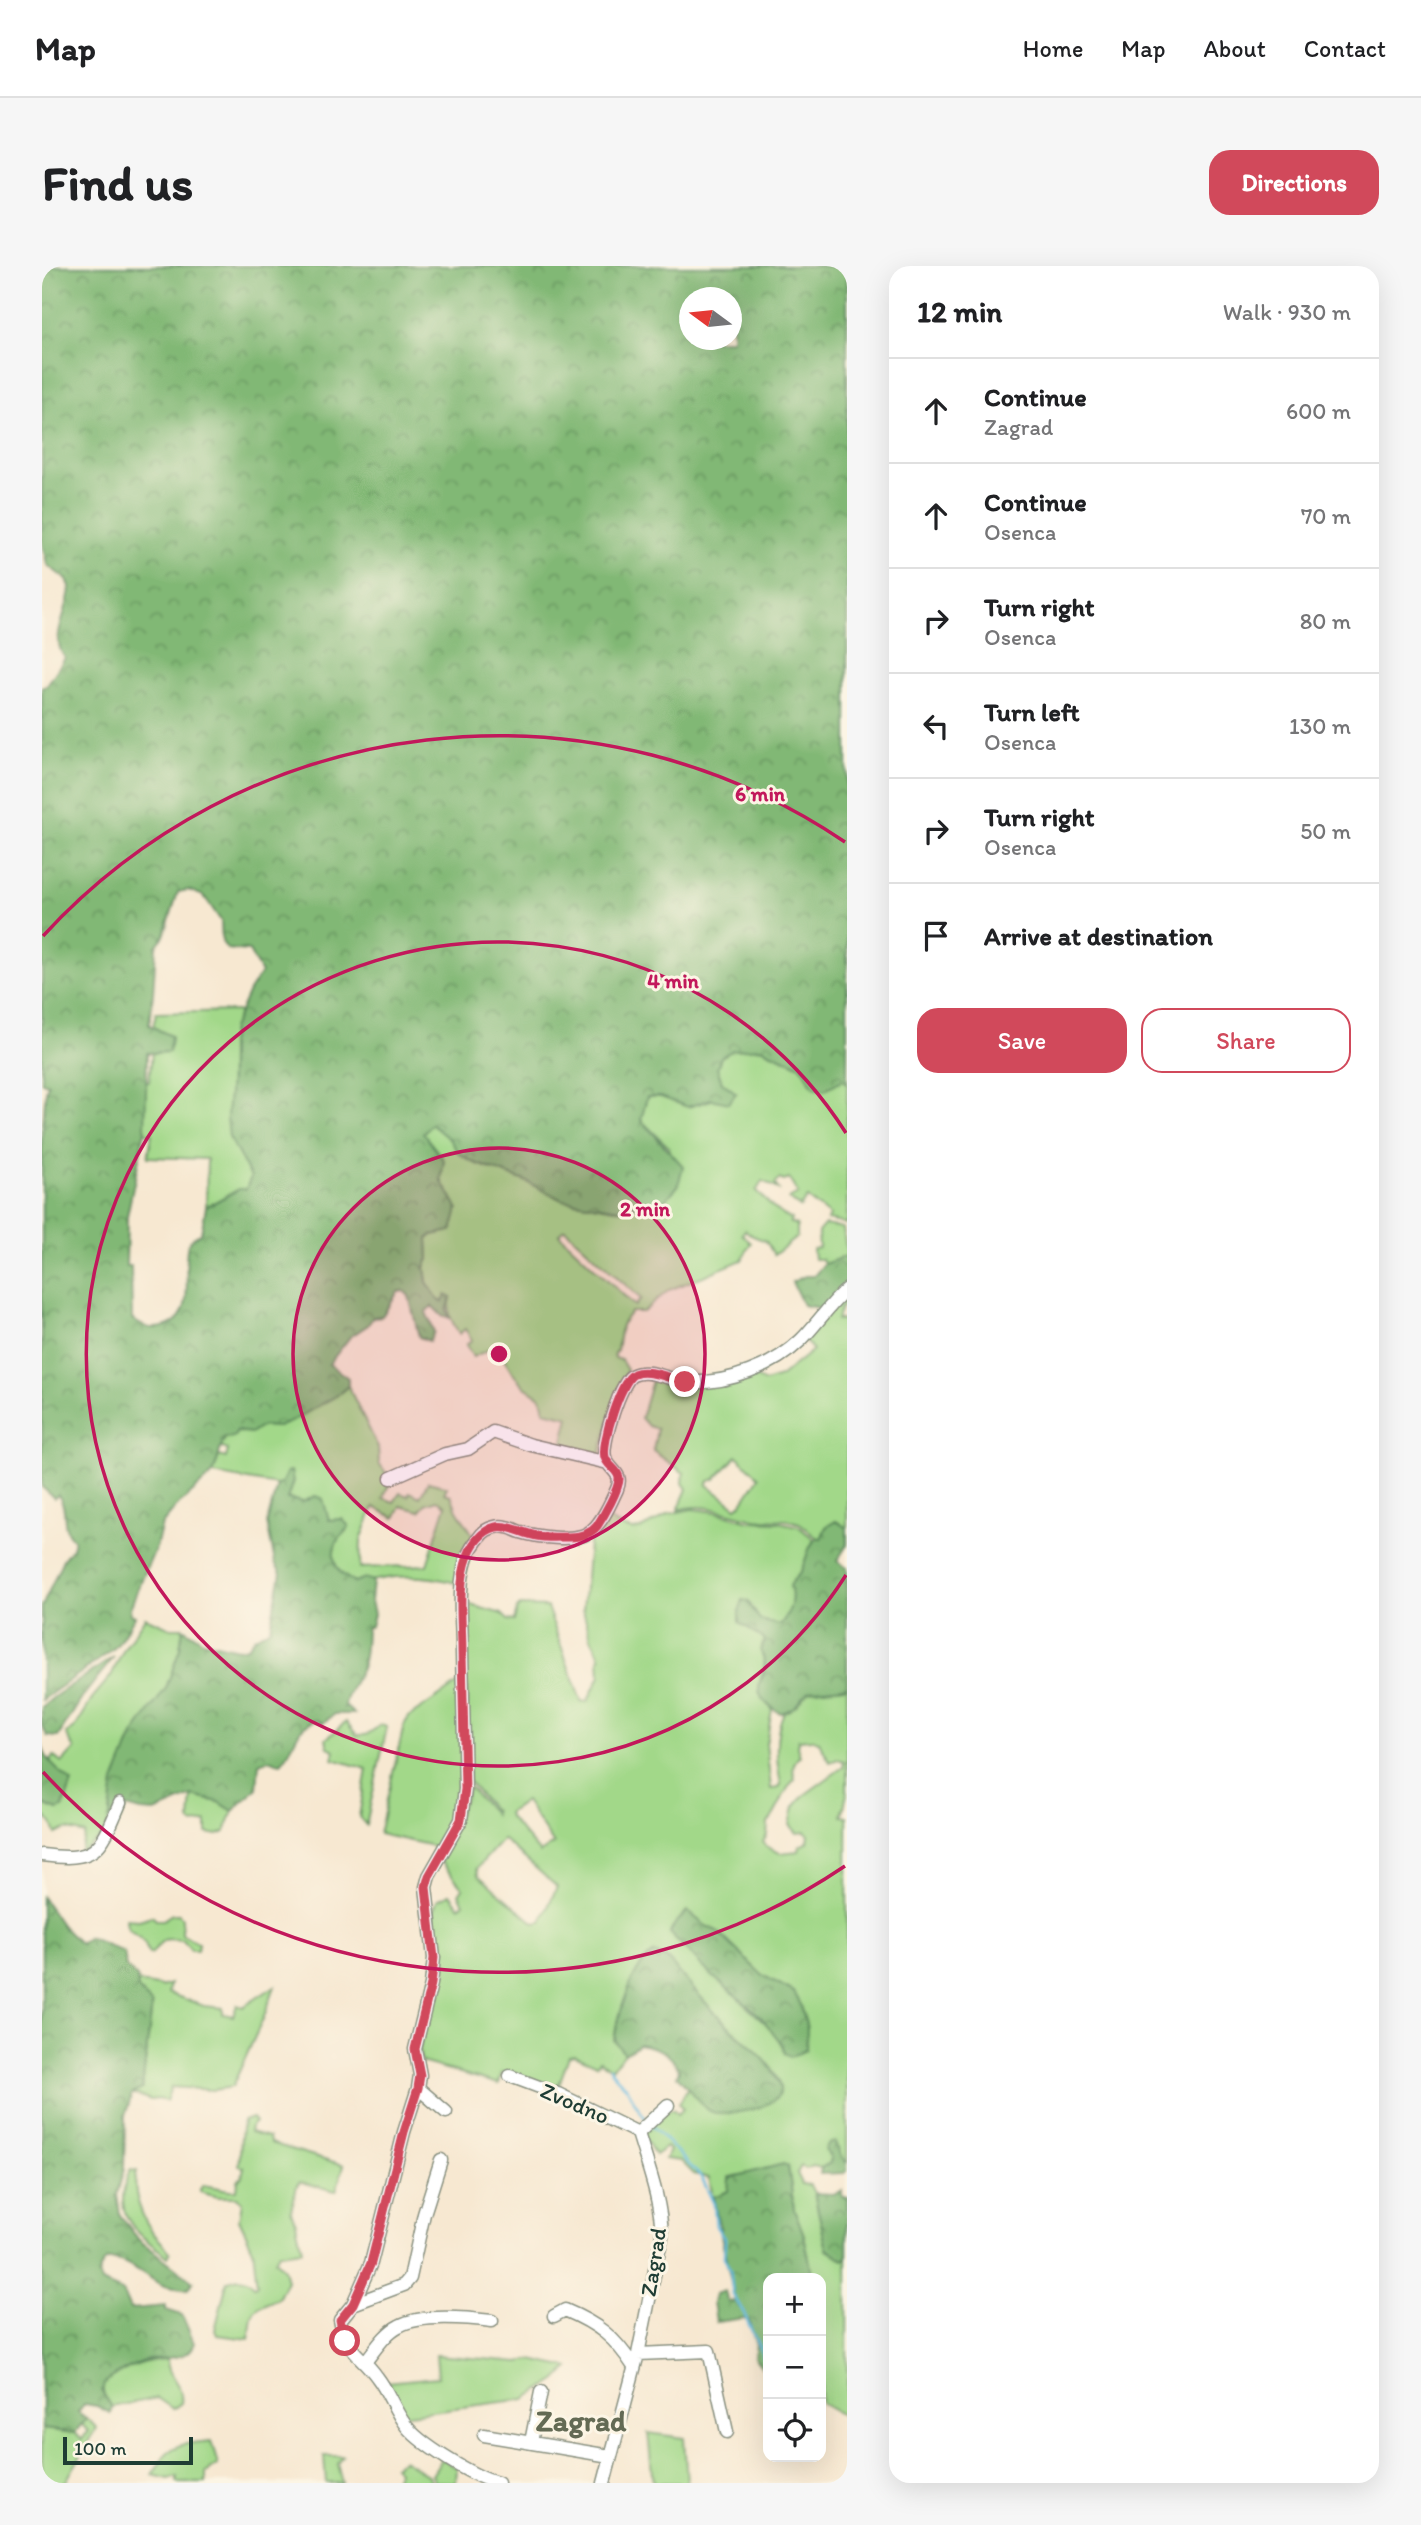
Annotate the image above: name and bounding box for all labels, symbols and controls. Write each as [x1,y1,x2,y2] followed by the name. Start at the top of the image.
[35,29,96,68] text: Map
[1023,34,1083,63] text: Home
[1121,34,1165,63] text: Map
[1203,34,1266,63] text: About
[1304,34,1386,63] text: Contact
[1209,150,1379,215] button: Directions
[42,153,193,212] text: Find us
[679,287,742,350] north arrow
[917,293,1002,330] text: 12 min
[1223,298,1351,326] text: Walk · 930 m
[984,381,1087,413] text: Continue
[917,392,955,430] icon: ahead
[1286,397,1351,425] text: 600 m
[984,413,1053,441] text: Zagrad
[984,486,1087,518] text: Continue
[917,497,955,535] icon: ahead
[1301,502,1351,530] text: 70 m
[984,518,1056,546] text: Osenca
[984,591,1095,623] text: Turn right
[917,602,955,640] icon: right
[1300,607,1351,635] text: 80 m
[984,623,1056,651] text: Osenca
[984,696,1080,728] text: Turn left
[917,707,955,745] icon: left
[1289,712,1351,740] text: 130 m
[984,728,1056,756] text: Osenca
[735,781,786,806] text: 6 min
[984,801,1095,833] text: Turn right
[917,812,955,850] icon: right
[1300,817,1351,845] text: 50 m
[984,833,1056,861] text: Osenca
[917,917,955,955] icon: arrive
[984,920,1213,952] text: Arrive at destination
[647,968,700,993] text: 4 min
[917,1008,1127,1073] button: Save
[1141,1008,1351,1073] button: Share
[620,1196,671,1221] text: 2 min
[487,1342,511,1366] centre of rings
[669,1366,700,1397] route end
[536,2076,614,2130] street label: Zvodno
[634,2225,672,2298] street label: Zagrad
[763,2273,826,2462] map controls
[763,2273,826,2336] button: +
[329,2325,360,2356] route start
[763,2336,826,2399] button: −
[763,2399,826,2462] button: locate
[536,2402,627,2439] district label: Zagrad
[63,2434,192,2466] scale bar
[74,2437,126,2460] text: 100 m

